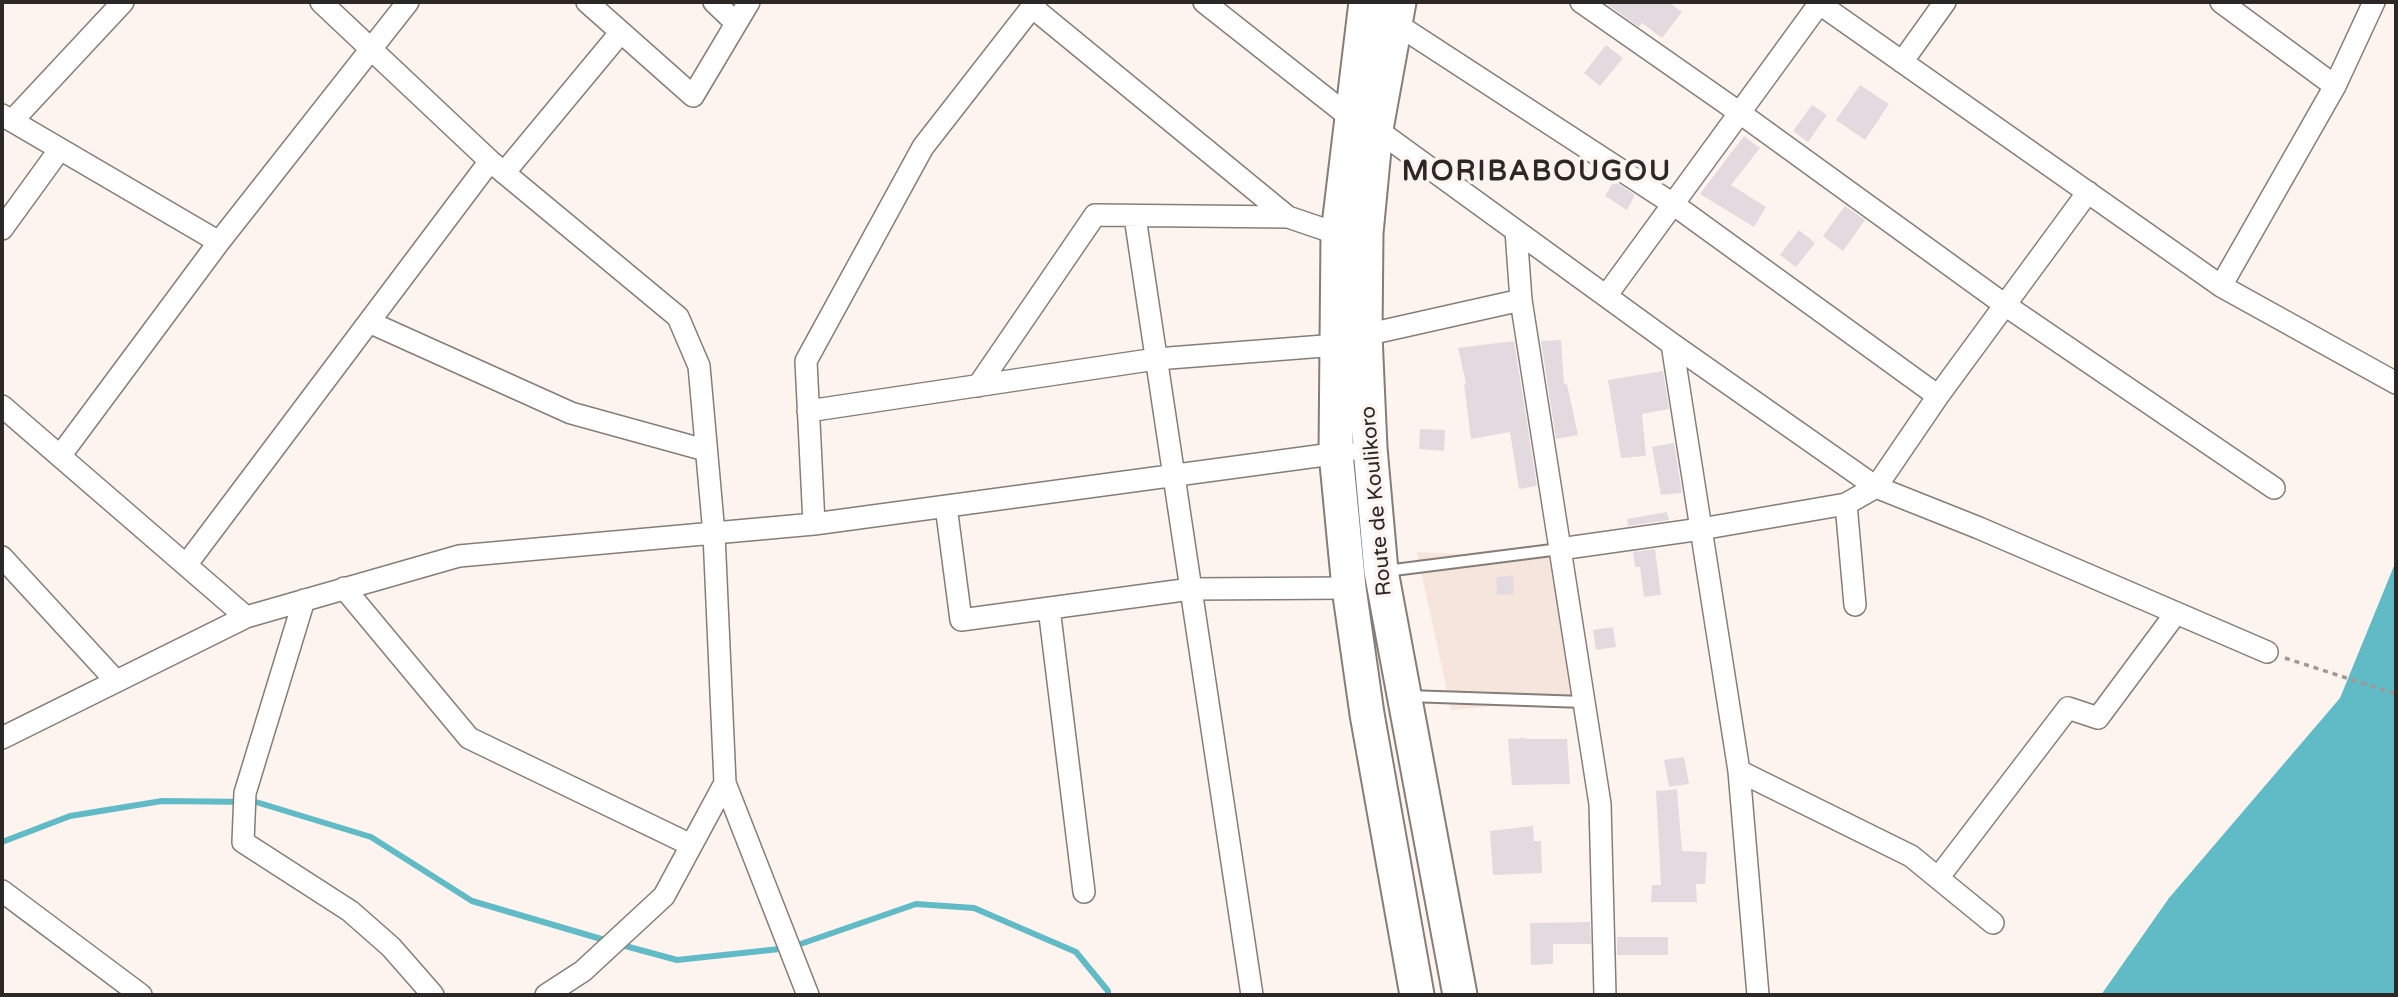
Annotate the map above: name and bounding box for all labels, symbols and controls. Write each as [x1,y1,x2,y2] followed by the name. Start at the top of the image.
[1403,156,1671,190] district label: MORIBABOUGOU
[1356,405,1398,597] street label: Route de Koulikoro

